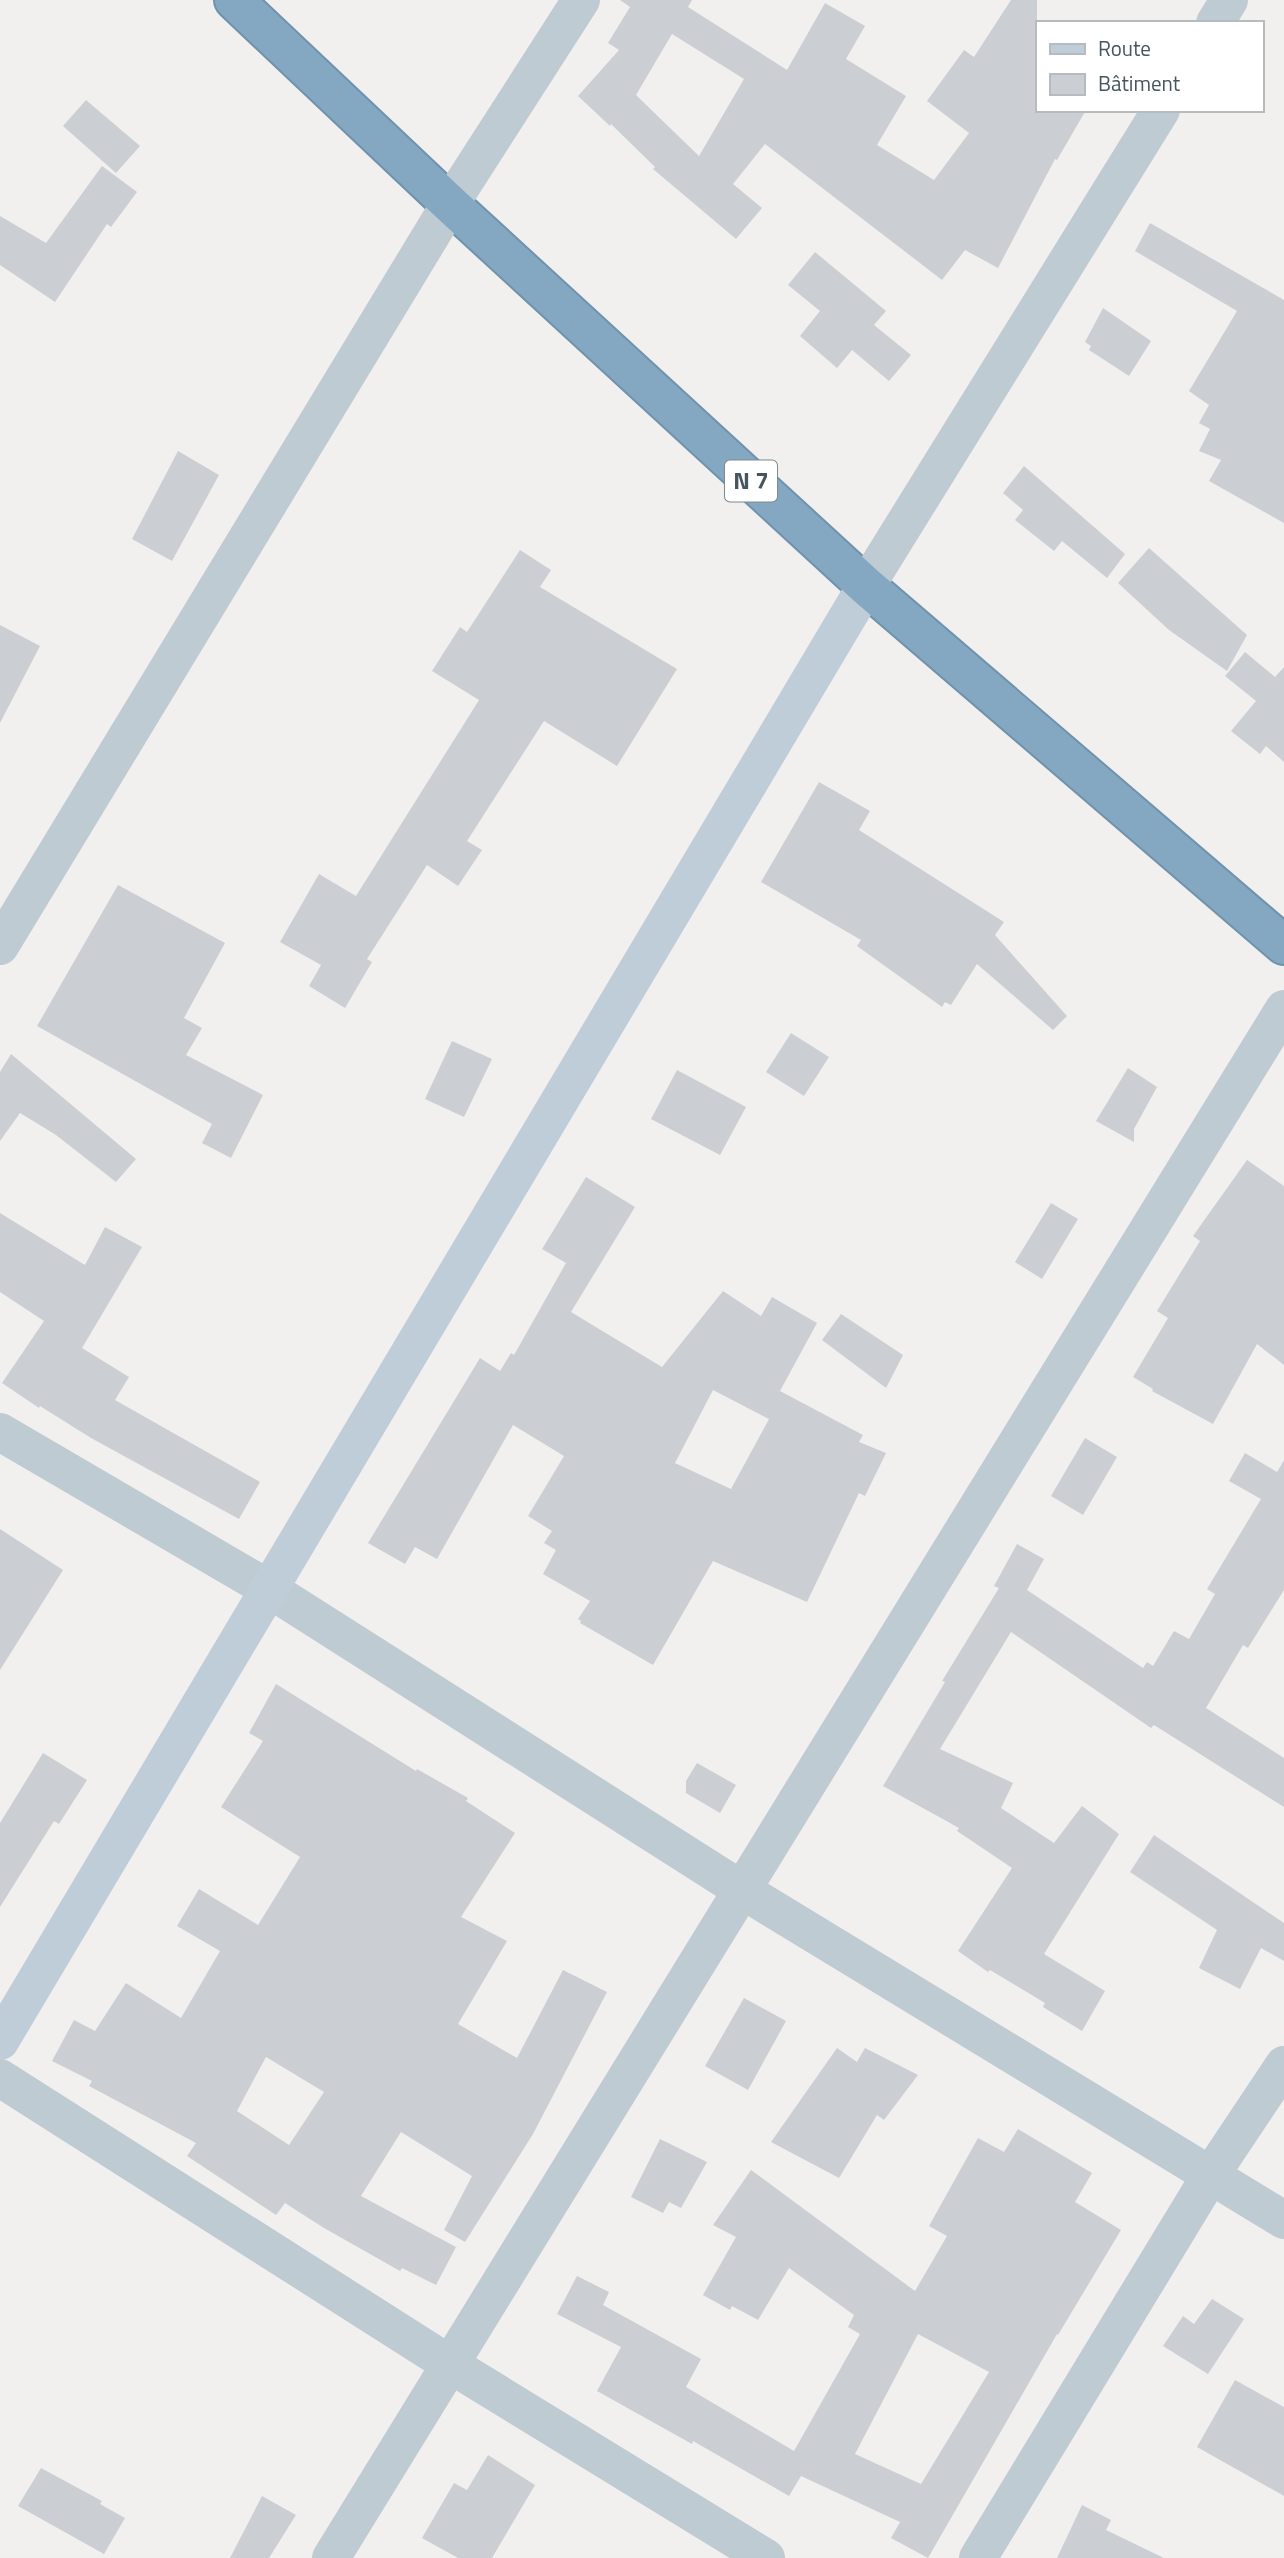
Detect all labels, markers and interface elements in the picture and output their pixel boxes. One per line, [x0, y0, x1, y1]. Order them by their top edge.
legend [1036, 21, 1263, 112]
text: Route [1098, 32, 1151, 64]
text: Bâtiment [1098, 67, 1181, 99]
road number: N 7 [725, 460, 777, 502]

